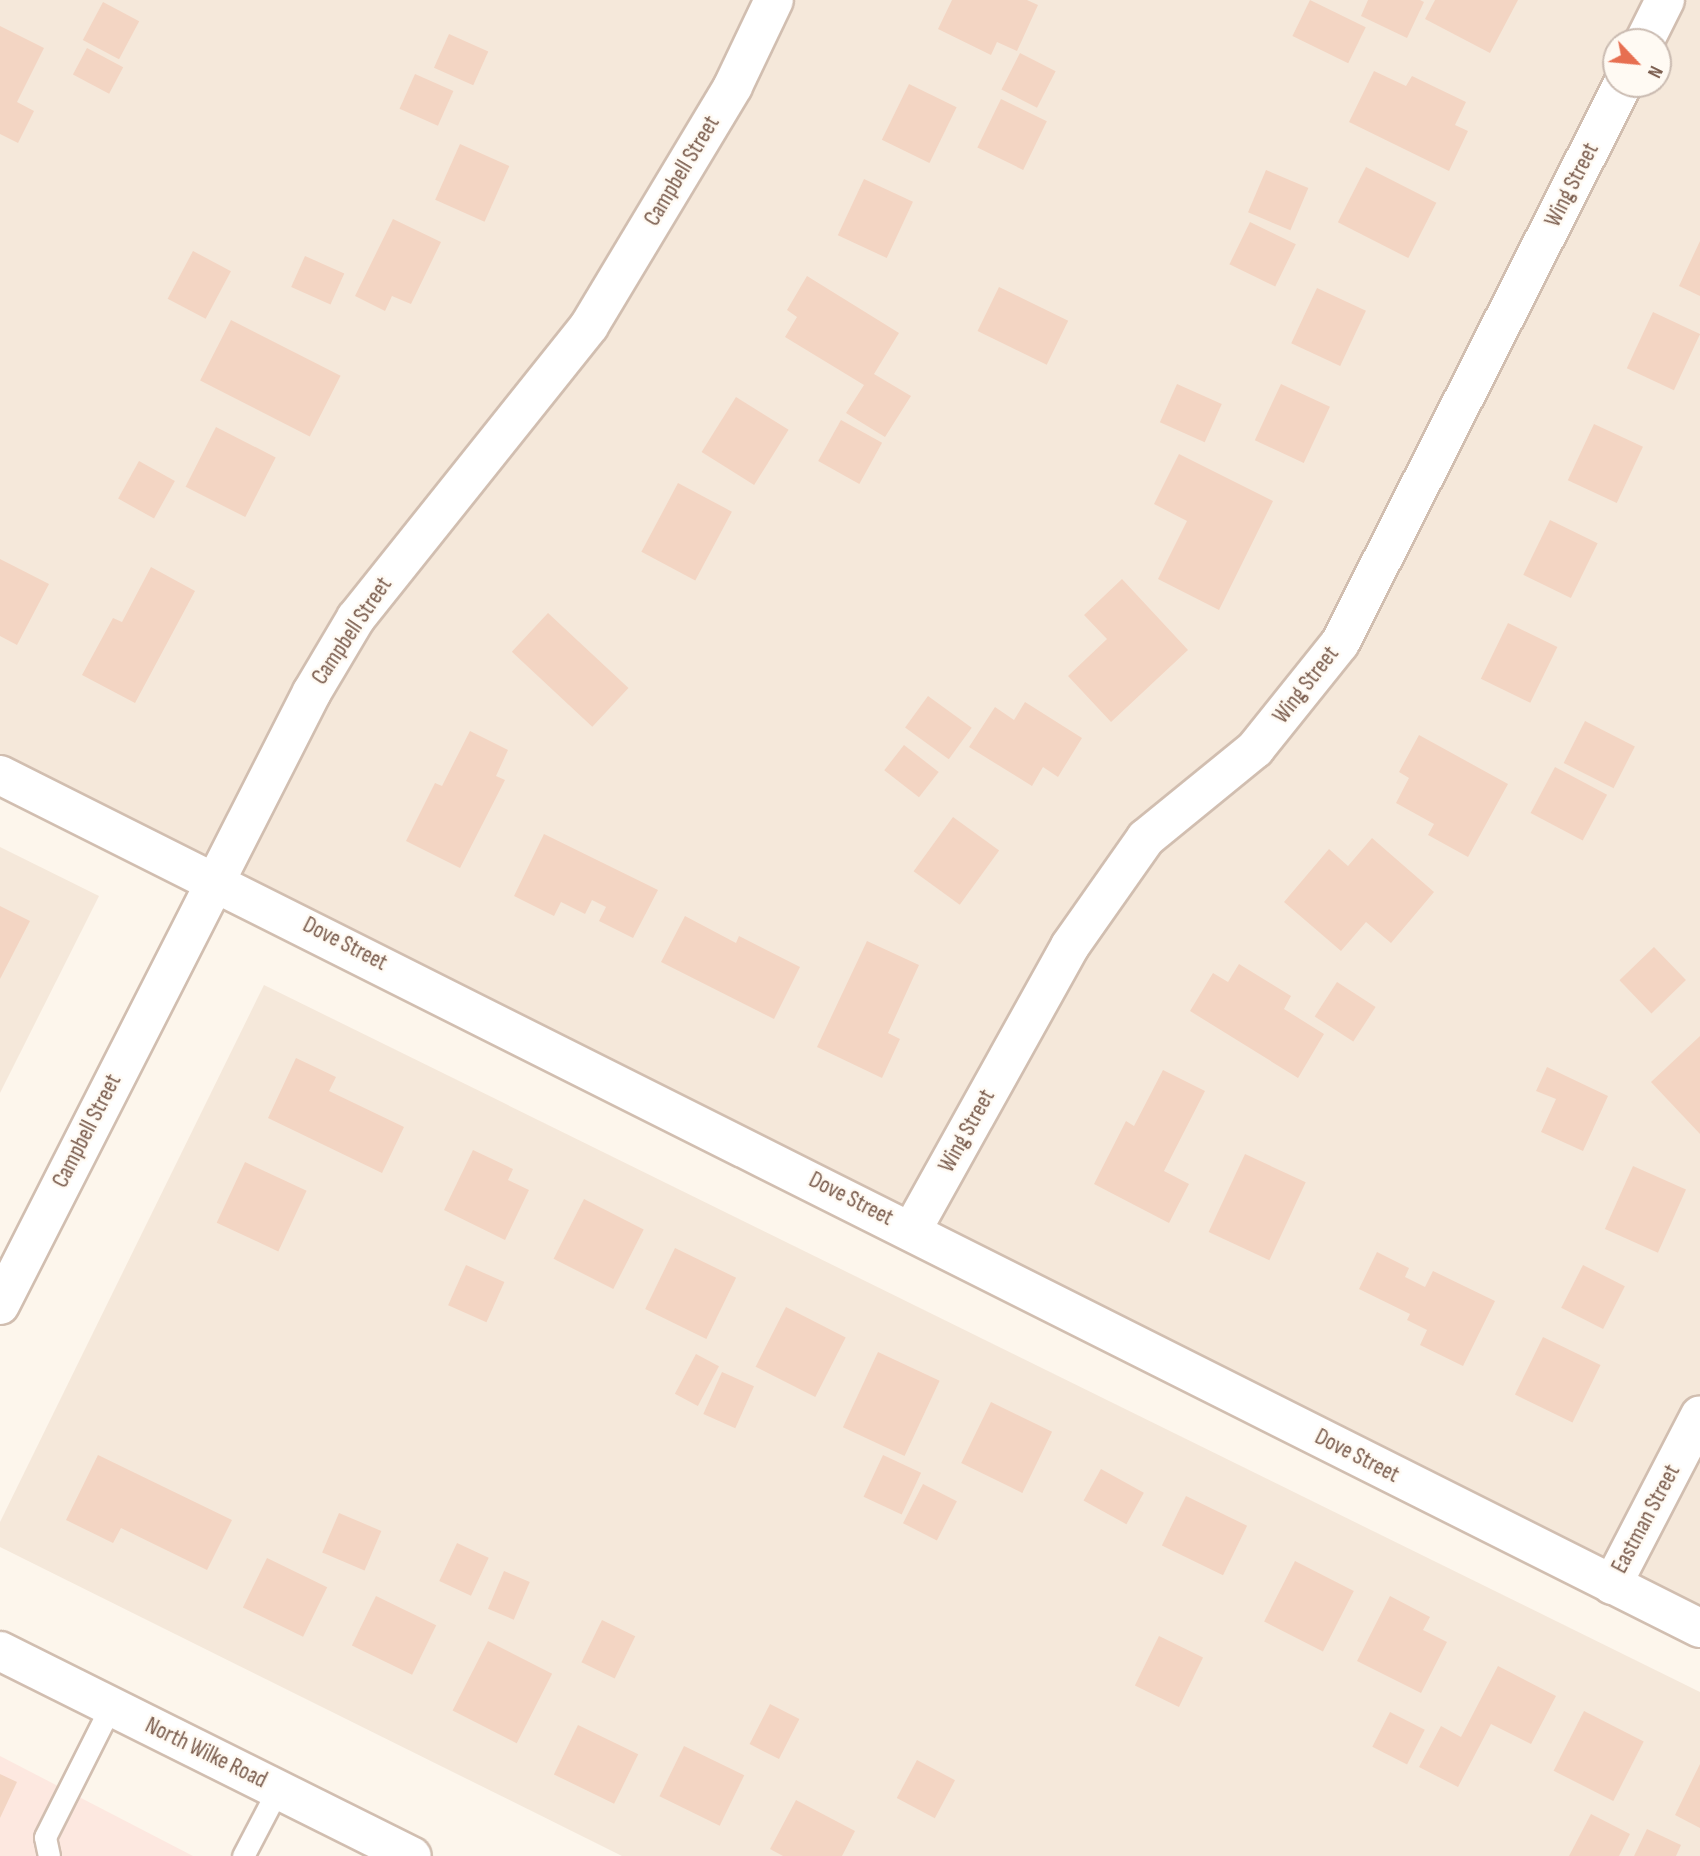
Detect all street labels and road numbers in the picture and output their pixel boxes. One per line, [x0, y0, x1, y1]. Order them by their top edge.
street label: Campbell Street [638, 111, 726, 231]
street label: Wing Street [1539, 138, 1605, 232]
street label: Campbell Street [306, 572, 398, 690]
street label: Wing Street [1267, 641, 1345, 729]
street label: Dove Street [298, 911, 392, 977]
street label: Campbell Street [47, 1070, 127, 1192]
street label: Wing Street [933, 1085, 1001, 1177]
street label: Dove Street [804, 1166, 898, 1232]
street label: Dove Street [1310, 1423, 1404, 1489]
street label: Eastman Street [1606, 1460, 1686, 1578]
street label: North Wilke Road [141, 1712, 271, 1794]

